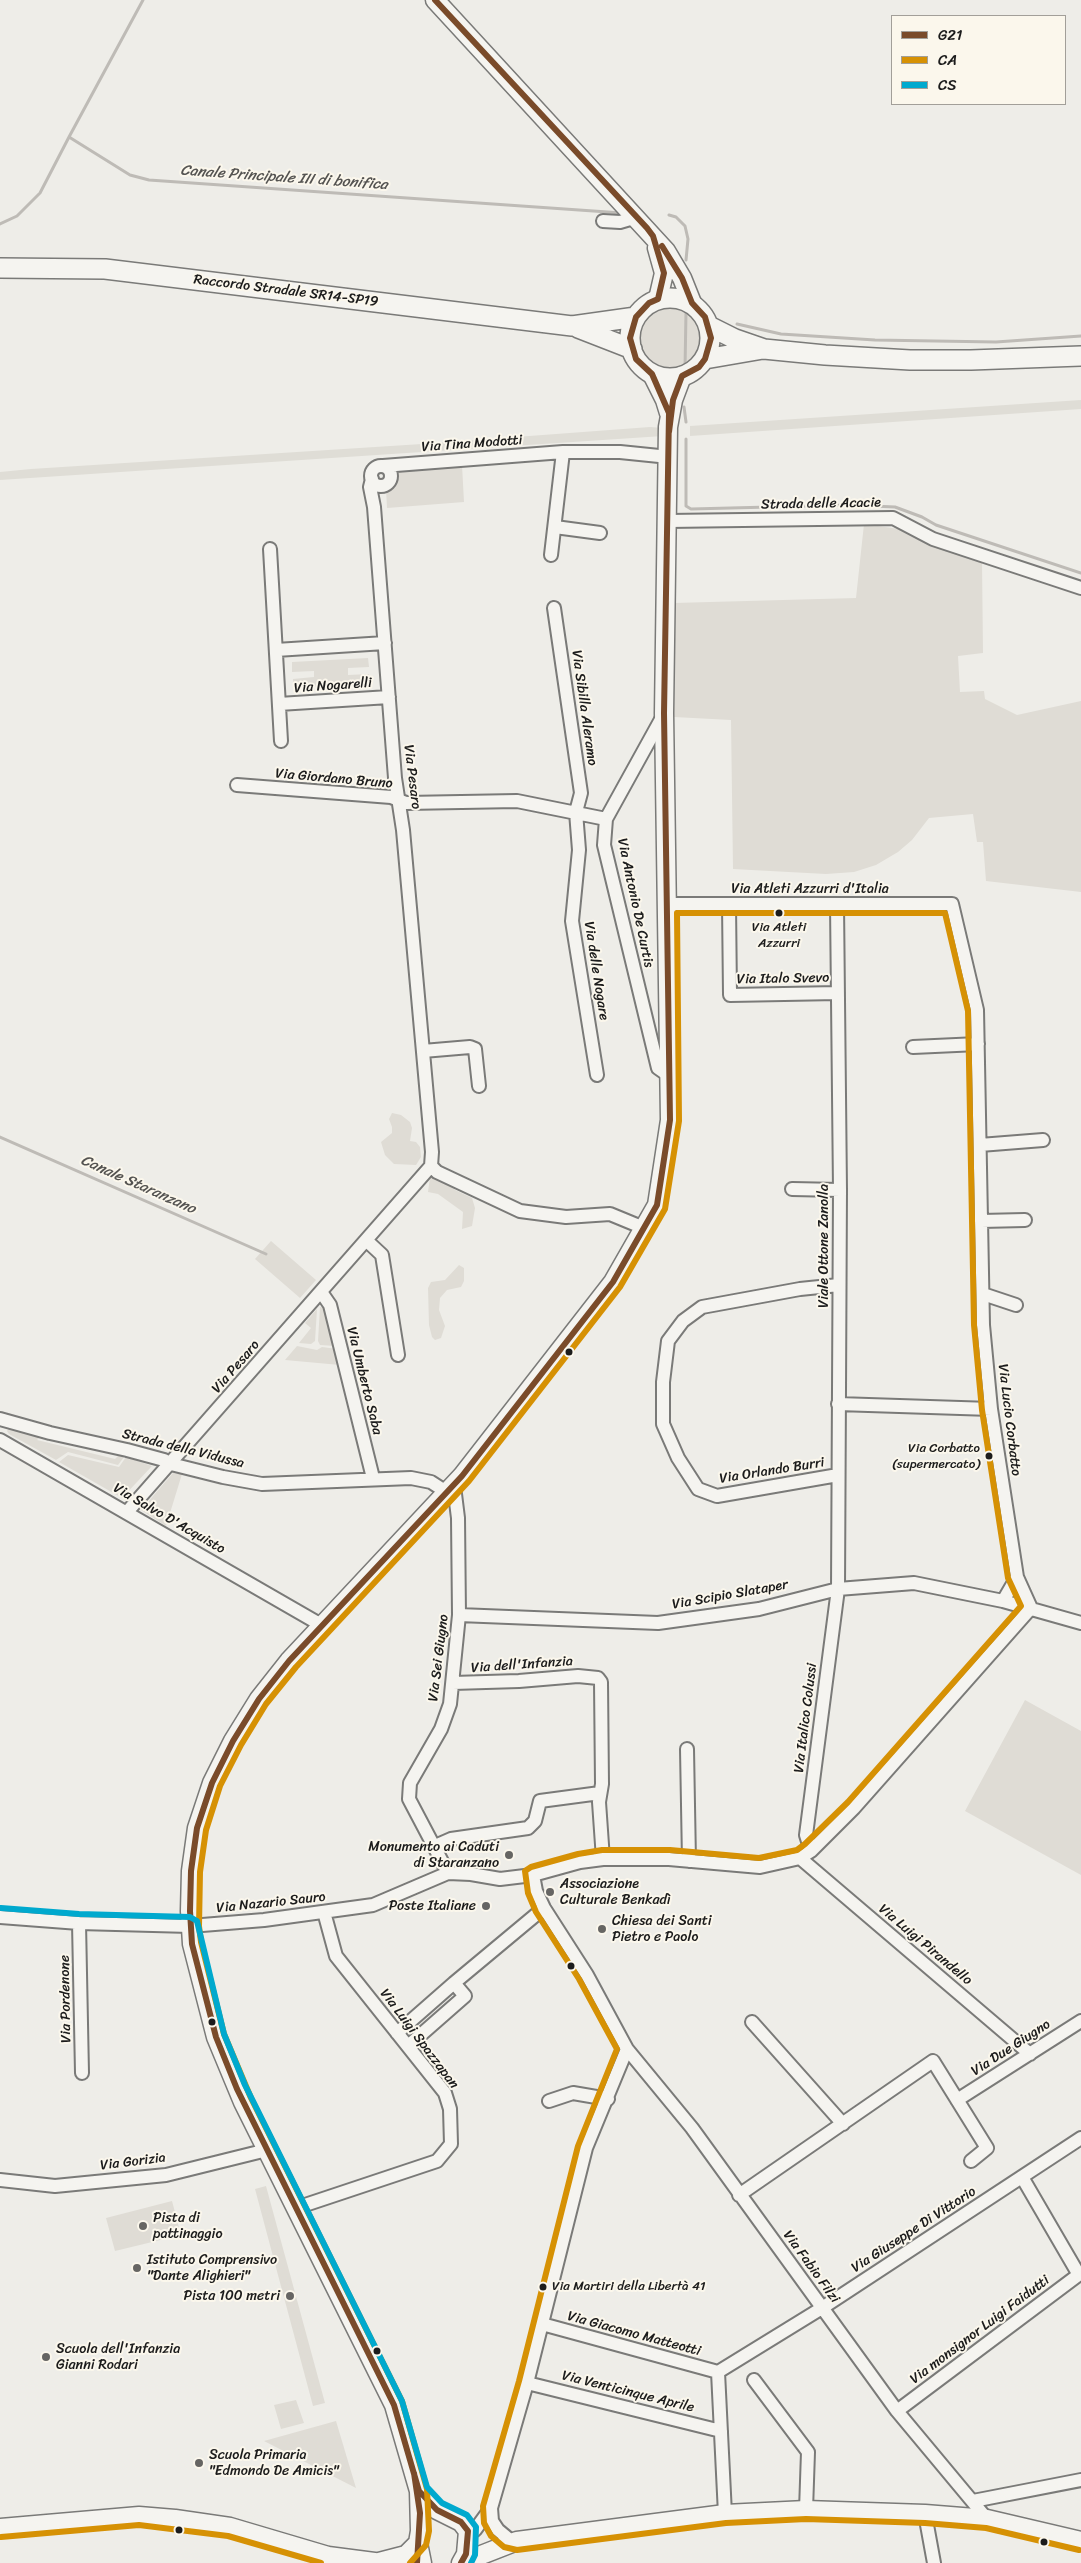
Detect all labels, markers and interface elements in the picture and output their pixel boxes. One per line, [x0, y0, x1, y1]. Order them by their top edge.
legend [891, 15, 1066, 105]
text: G21 [938, 22, 962, 48]
text: CA [938, 47, 957, 73]
text: CS [938, 72, 957, 98]
water label: Canale Principale III di bonifica [180, 162, 388, 194]
street label: Raccordo Stradale SR14-SP19 [193, 271, 379, 311]
street label: Via Tina Modotti [421, 432, 523, 456]
street label: Strada delle Acacie [761, 495, 881, 513]
street label: Via Sibilla Aleramo [568, 649, 600, 767]
street label: Via Nogarelli [293, 675, 373, 697]
street label: Via Pesaro [400, 744, 424, 810]
street label: Via Giordano Bruno [275, 765, 393, 793]
street label: Via Antonio De Curtis [613, 837, 657, 969]
street label: Via Atleti Azzurri d'Italia [731, 881, 889, 897]
marker: Via Atleti Azzurri [774, 908, 784, 918]
street label: Via delle Nogare [580, 920, 612, 1022]
place label: Via Atleti Azzurri [752, 920, 806, 951]
street label: Via Italo Svevo [737, 970, 829, 988]
water label: Canale Staranzano [78, 1152, 198, 1218]
street label: Viale Ottone Zanolla [816, 1184, 832, 1308]
street label: Via Umberto Saba [342, 1325, 386, 1437]
street label: Via Pesaro [208, 1337, 264, 1397]
unlabelled marker [564, 1347, 574, 1357]
street label: Via Lucio Corbatto [994, 1363, 1024, 1477]
street label: Strada della Vidussa [120, 1426, 246, 1472]
place label: Via Corbatto (supermercato) [892, 1441, 980, 1472]
marker: Via Corbatto (supermercato) [984, 1451, 994, 1461]
street label: Via Orlando Burri [718, 1454, 826, 1488]
street label: Via Salvo D'Acquisto [110, 1480, 228, 1558]
street label: Via Scipio Slataper [671, 1577, 789, 1613]
street label: Via Sei Giugno [425, 1613, 453, 1703]
street label: Via dell'Infanzia [471, 1653, 573, 1677]
street label: Via Italico Colussi [791, 1662, 821, 1774]
place label: Monumento ai Caduti di Staranzano [368, 1839, 499, 1871]
marker: Monumento ai Caduti di Staranzano [503, 1849, 515, 1861]
place label: Associazione Culturale Benkadì [560, 1876, 671, 1908]
marker: Associazione Culturale Benkadì [544, 1886, 556, 1898]
street label: Via Nazario Sauro [216, 1889, 326, 1917]
place label: Poste Italiane [389, 1898, 476, 1914]
marker: Poste Italiane [480, 1900, 492, 1912]
street label: Via Luigi Pirandello [875, 1901, 975, 1989]
place label: Chiesa dei Santi Pietro e Paolo [612, 1913, 712, 1945]
marker: Chiesa dei Santi Pietro e Paolo [596, 1923, 608, 1935]
street label: Via Pordenone [57, 1955, 75, 2043]
unlabelled marker [566, 1961, 576, 1971]
street label: Via Luigi Spazzapan [376, 1986, 462, 2092]
street label: Via Due Giugno [968, 2016, 1054, 2080]
unlabelled marker [207, 2017, 217, 2027]
street label: Via Gorizia [99, 2150, 167, 2174]
street label: Via Giuseppe Di Vittorio [849, 2183, 979, 2277]
place label: Pista di pattinaggio [153, 2210, 223, 2242]
marker: Pista di pattinaggio [137, 2220, 149, 2232]
street label: Via Fabio Filzi [779, 2227, 843, 2307]
place label: Istituto Comprensivo "Dante Alighieri" [147, 2252, 277, 2284]
marker: Istituto Comprensivo "Dante Alighieri" [131, 2262, 143, 2274]
street label: Via monsignor Luigi Faidutti [907, 2272, 1053, 2388]
place label: Via Martiri della Libertà 41 [552, 2279, 706, 2295]
marker: Via Martiri della Libertà 41 [538, 2282, 548, 2292]
place label: Pista 100 metri [183, 2288, 280, 2304]
marker: Pista 100 metri [284, 2290, 296, 2302]
street label: Via Giacomo Matteotti [565, 2308, 703, 2360]
place label: Scuola dell'Infanzia Gianni Rodari [56, 2341, 180, 2374]
unlabelled marker [372, 2346, 382, 2356]
marker: Scuola dell'Infanzia Gianni Rodari [40, 2351, 52, 2363]
street label: Via Venticinque Aprile [560, 2367, 696, 2417]
place label: Scuola Primaria "Edmondo De Amicis" [209, 2447, 339, 2480]
marker: Scuola Primaria "Edmondo De Amicis" [193, 2457, 205, 2469]
unlabelled marker [174, 2525, 184, 2535]
unlabelled marker [1039, 2537, 1049, 2547]

